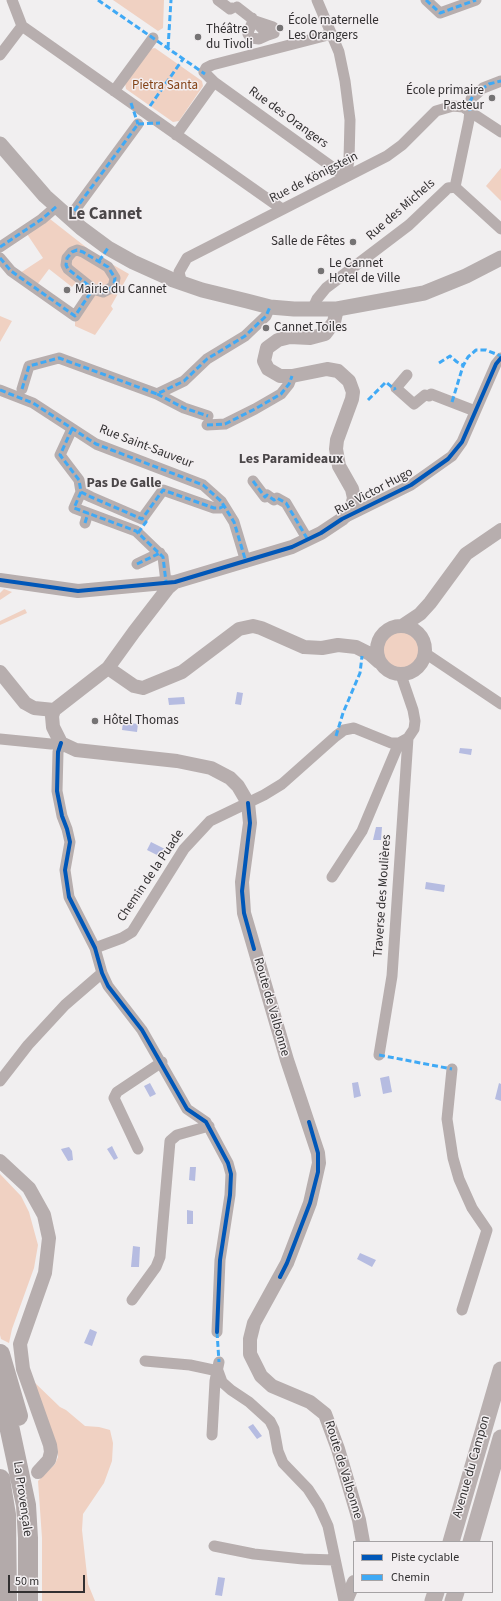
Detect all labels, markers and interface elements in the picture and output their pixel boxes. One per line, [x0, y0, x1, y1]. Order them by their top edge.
place label: École maternelle Les Orangers [288, 13, 379, 44]
place label: Théâtre du Tivoli [206, 22, 253, 53]
marker: École maternelle Les Orangers [275, 23, 285, 33]
marker: Théâtre du Tivoli [193, 32, 203, 42]
park label: Pietra Santa [132, 78, 198, 94]
place label: École primaire Pasteur [406, 83, 484, 114]
street label: Rue des Orangers [245, 84, 331, 152]
marker: École primaire Pasteur [487, 93, 497, 103]
street label: Rue de Königstein [267, 149, 361, 207]
street label: Rue des Michels [363, 176, 439, 244]
district label: Le Cannet [68, 205, 142, 225]
place label: Salle de Fêtes [271, 234, 345, 250]
marker: Salle de Fêtes [348, 237, 358, 247]
place label: Le Cannet Hotel de Ville [329, 256, 400, 287]
marker: Le Cannet Hotel de Ville [316, 266, 326, 276]
place label: Mairie du Cannet [75, 282, 167, 298]
marker: Mairie du Cannet [62, 285, 72, 295]
place label: Cannet Toiles [274, 320, 347, 336]
marker: Cannet Toiles [261, 323, 271, 333]
street label: Rue Saint-Sauveur [97, 422, 195, 472]
district label: Les Paramideaux [239, 452, 343, 468]
street label: Rue Victor Hugo [332, 465, 416, 519]
district label: Pas De Galle [87, 476, 161, 492]
place label: Hôtel Thomas [103, 713, 179, 729]
marker: Hôtel Thomas [90, 716, 100, 726]
street label: Chemin de la Puade [114, 827, 188, 925]
street label: Traverse des Moulières [371, 834, 395, 958]
street label: Route de Valbonne [249, 956, 293, 1058]
street label: Avenue du Campon [450, 1414, 494, 1520]
street label: Route de Valbonne [321, 1419, 365, 1521]
street label: La Provençale [9, 1460, 35, 1538]
legend [353, 1541, 493, 1593]
text: Piste cyclable [391, 1549, 459, 1566]
scale bar [10, 1567, 87, 1593]
text: Chemin [391, 1569, 430, 1586]
text: 50 m [15, 1573, 39, 1590]

